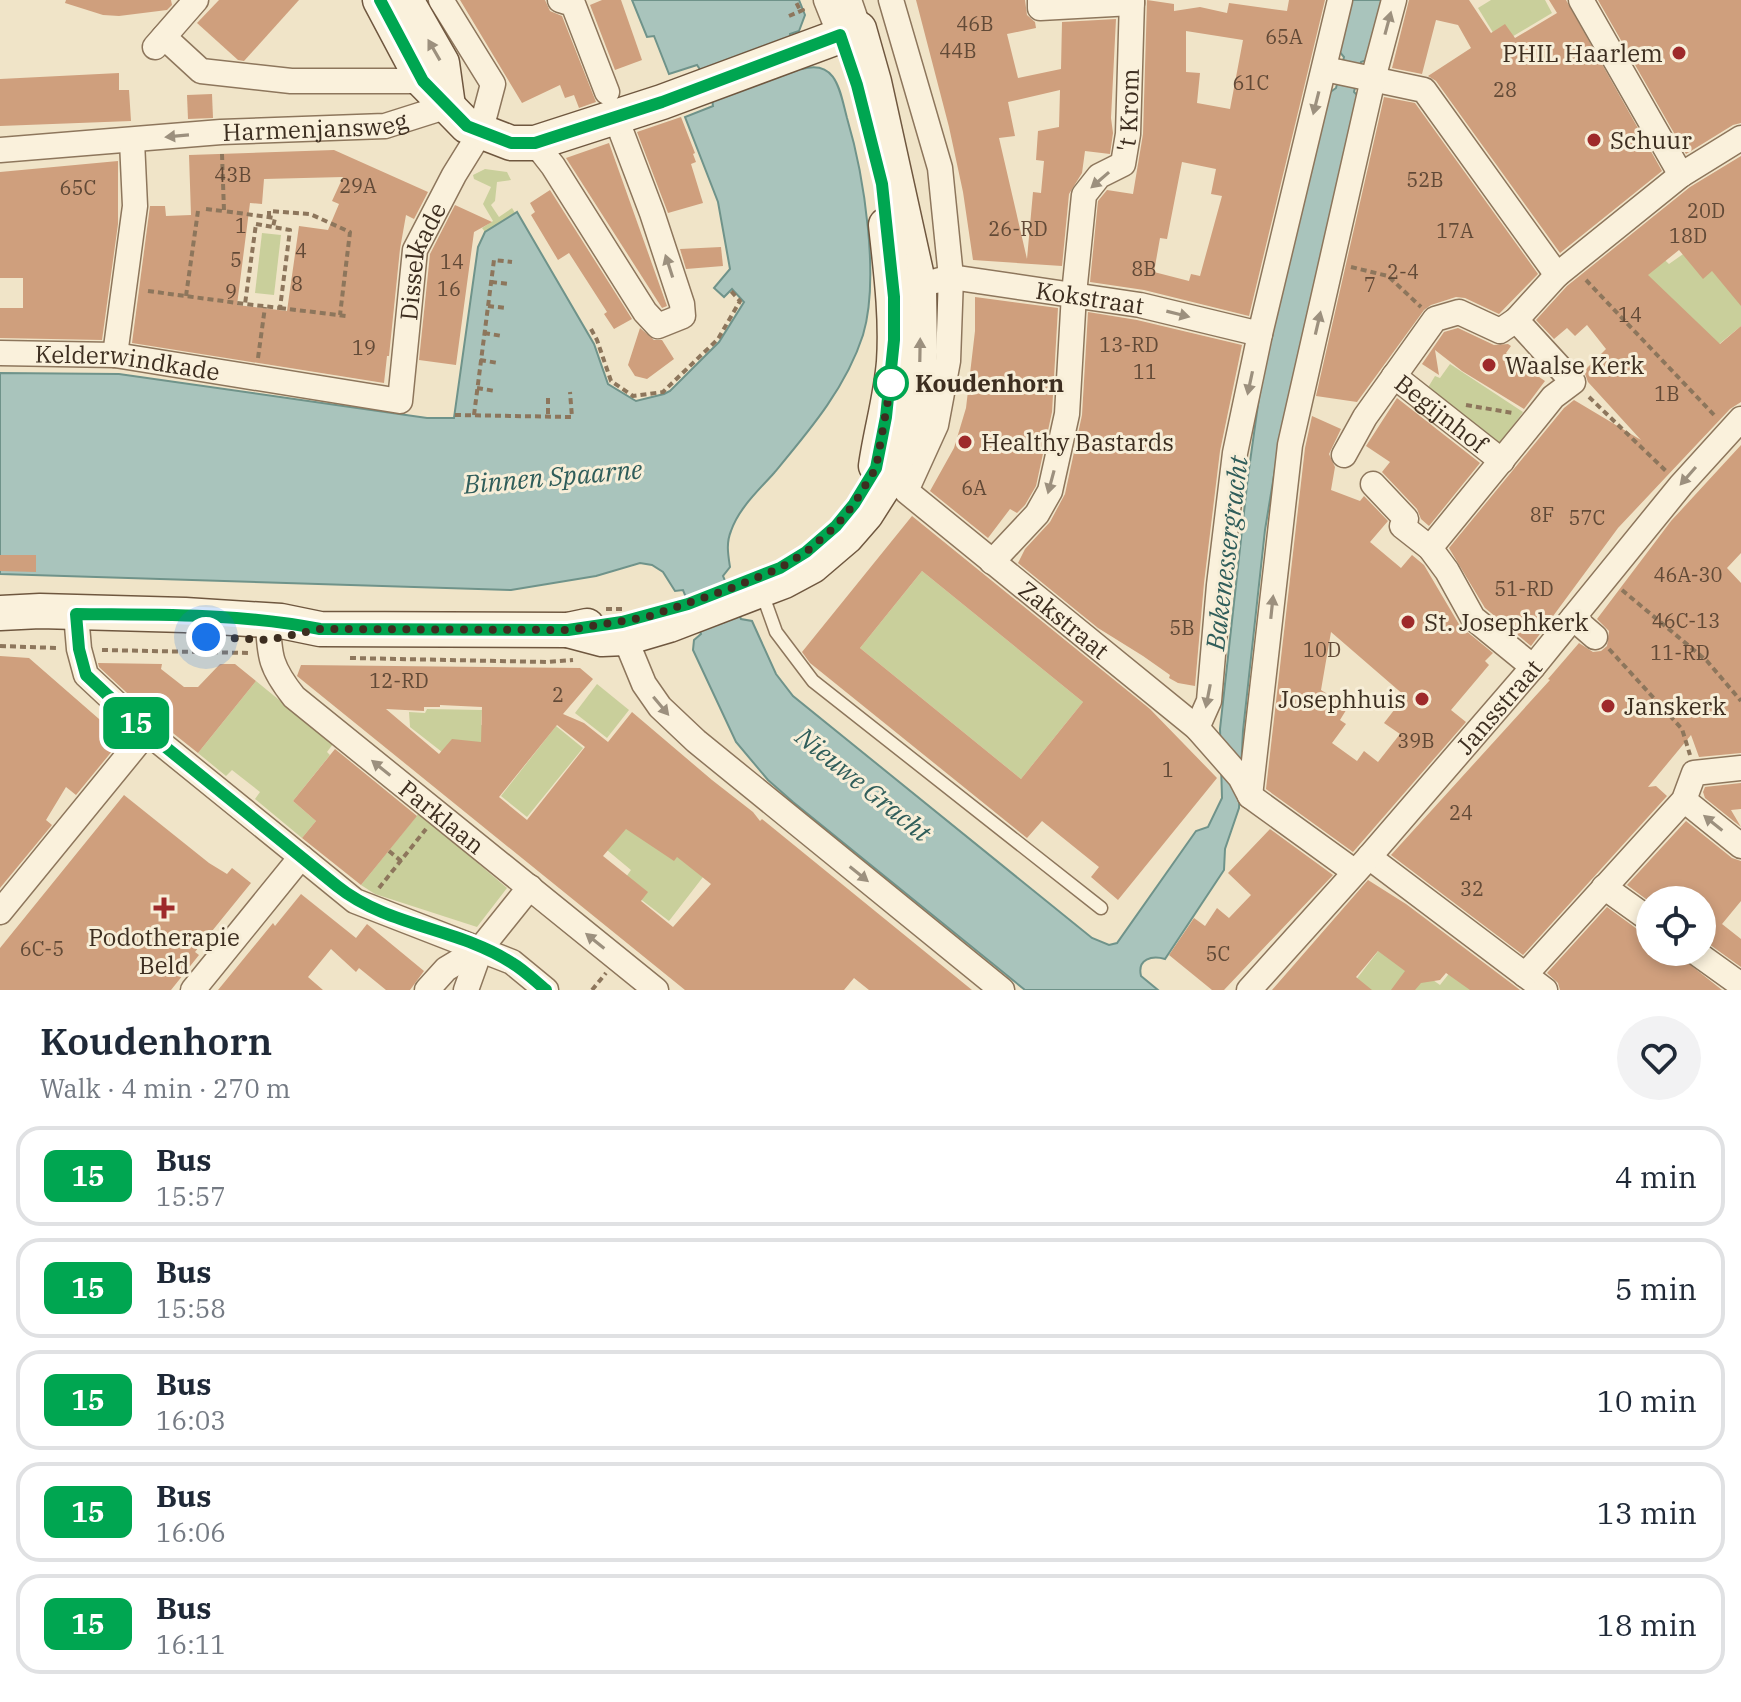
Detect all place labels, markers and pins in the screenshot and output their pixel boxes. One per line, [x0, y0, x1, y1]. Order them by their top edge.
place label: PHIL Haarlem [1502, 37, 1663, 69]
marker: PHIL Haarlem [1670, 44, 1688, 62]
place label: Schuur [1610, 124, 1692, 156]
marker: Schuur [1585, 131, 1603, 149]
place label: Waalse Kerk [1505, 349, 1644, 381]
marker: Waalse Kerk [1480, 356, 1498, 374]
marker: Koudenhorn [874, 366, 908, 400]
place label: Koudenhorn [915, 367, 1064, 399]
place label: Healthy Bastards [981, 426, 1174, 458]
marker: Healthy Bastards [956, 433, 974, 451]
place label: St. Josephkerk [1424, 606, 1589, 638]
marker: St. Josephkerk [1399, 613, 1417, 631]
place label: Josephhuis [1278, 683, 1406, 715]
marker: Josephhuis [1413, 690, 1431, 708]
place label: Janskerk [1624, 690, 1726, 722]
marker: Janskerk [1599, 697, 1617, 715]
marker: Podotherapie Beld [153, 897, 175, 919]
place label: Podotherapie Beld [88, 921, 240, 981]

